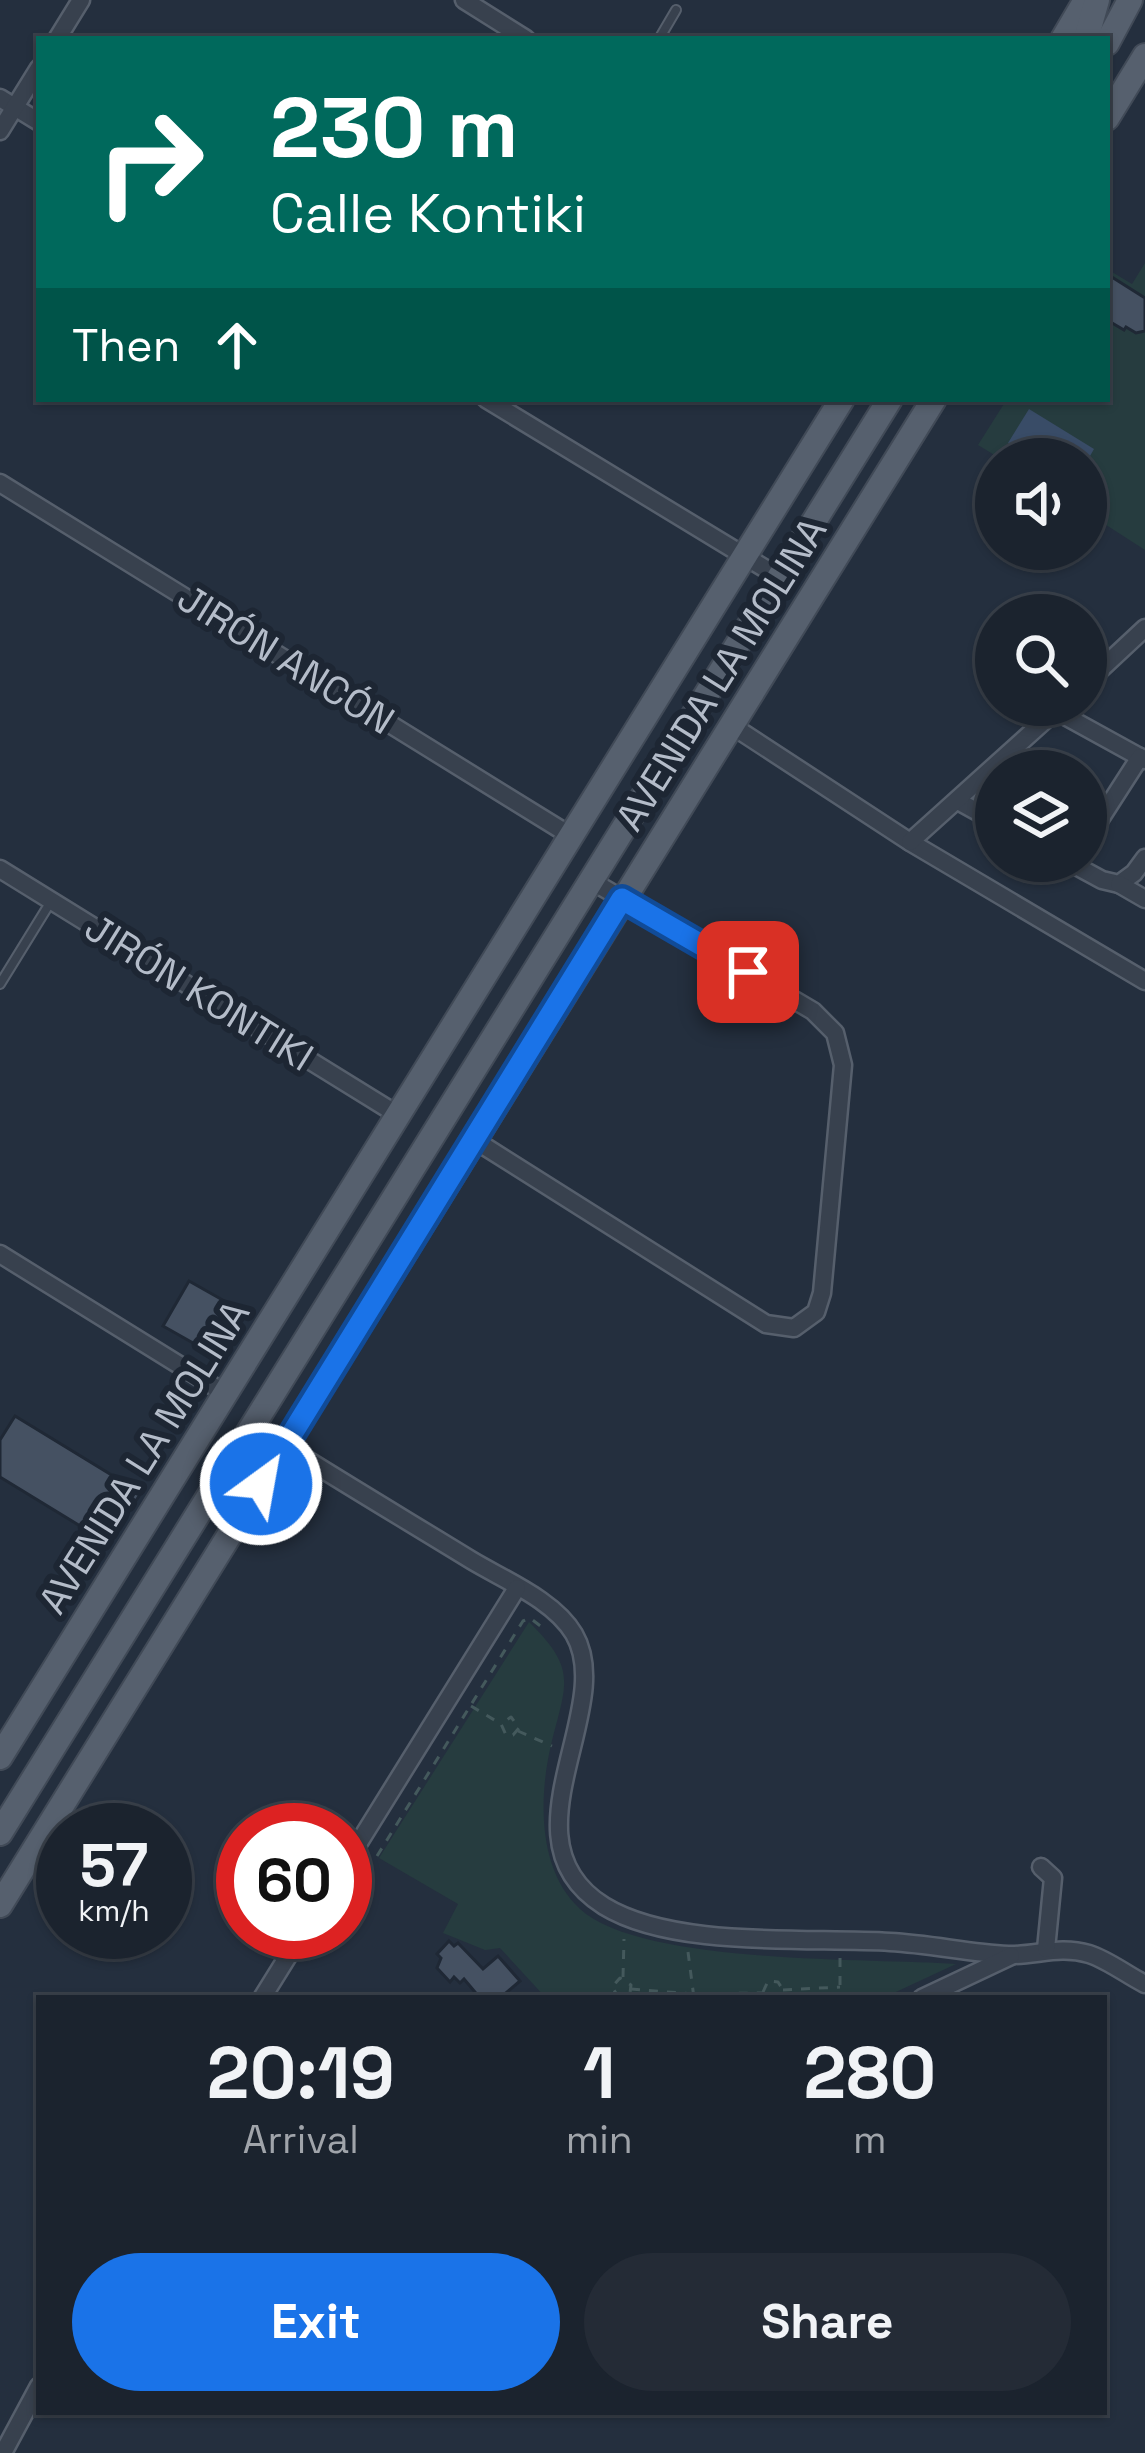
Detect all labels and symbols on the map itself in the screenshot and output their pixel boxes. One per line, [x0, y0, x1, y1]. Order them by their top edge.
street label: AVENIDA LA MOLINA [605, 508, 837, 840]
street label: JIRÓN ANCÓN [169, 573, 403, 745]
street label: JIRÓN KONTIKI [76, 902, 322, 1082]
pin [697, 921, 799, 1023]
street label: AVENIDA LA MOLINA [28, 1291, 260, 1623]
position arrow [198, 1421, 324, 1547]
speed limit sign: 60 [216, 1803, 372, 1959]

